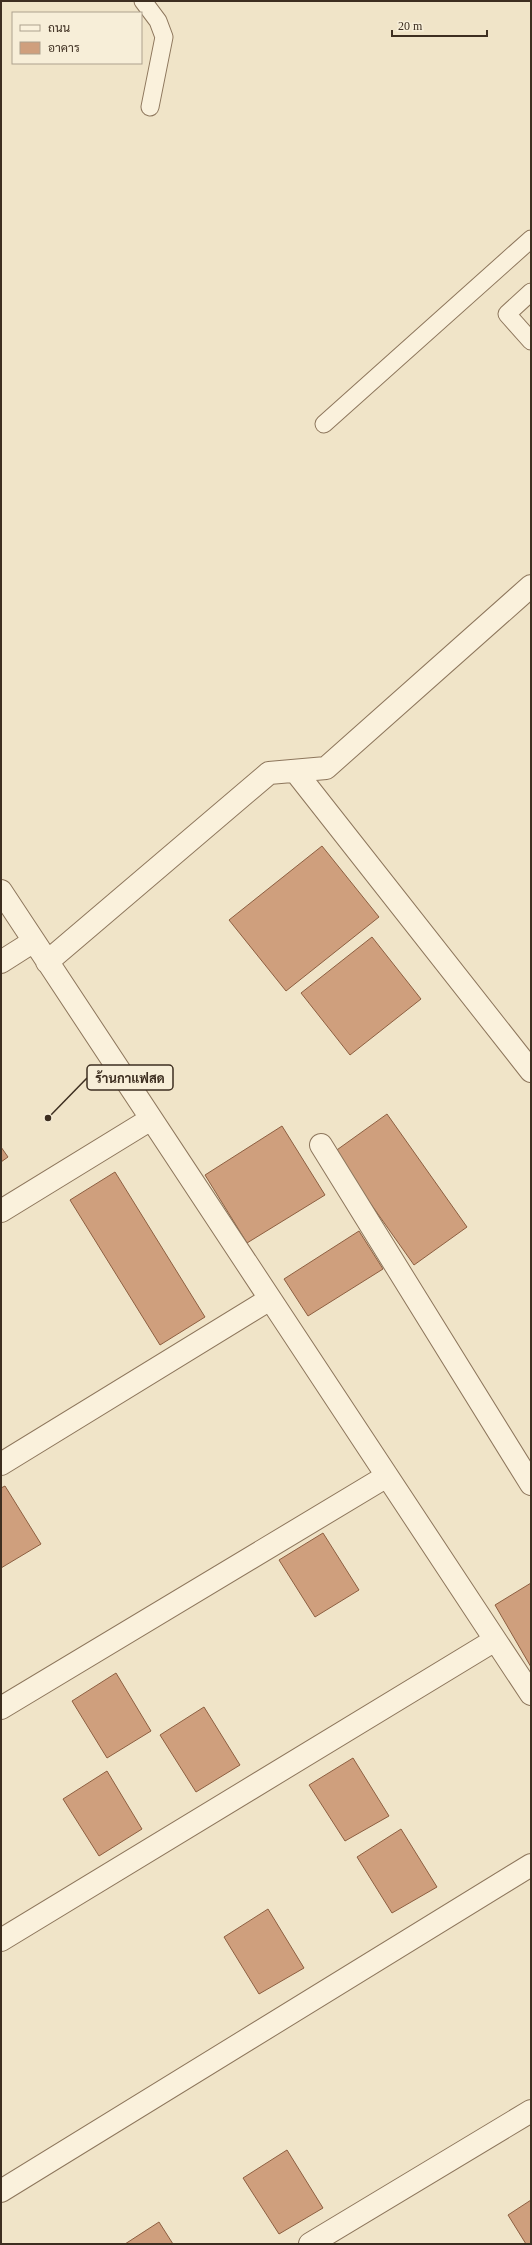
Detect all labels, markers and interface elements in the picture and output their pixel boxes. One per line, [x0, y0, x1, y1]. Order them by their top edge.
legend [12, 12, 142, 64]
scale bar [392, 12, 487, 38]
text: 20 m [398, 19, 423, 33]
text: ถนน [48, 21, 71, 35]
text: อาคาร [48, 41, 80, 55]
callout: ร้านกาแฟสด [87, 1065, 173, 1090]
text: ร้านกาแฟสด [95, 1070, 165, 1086]

